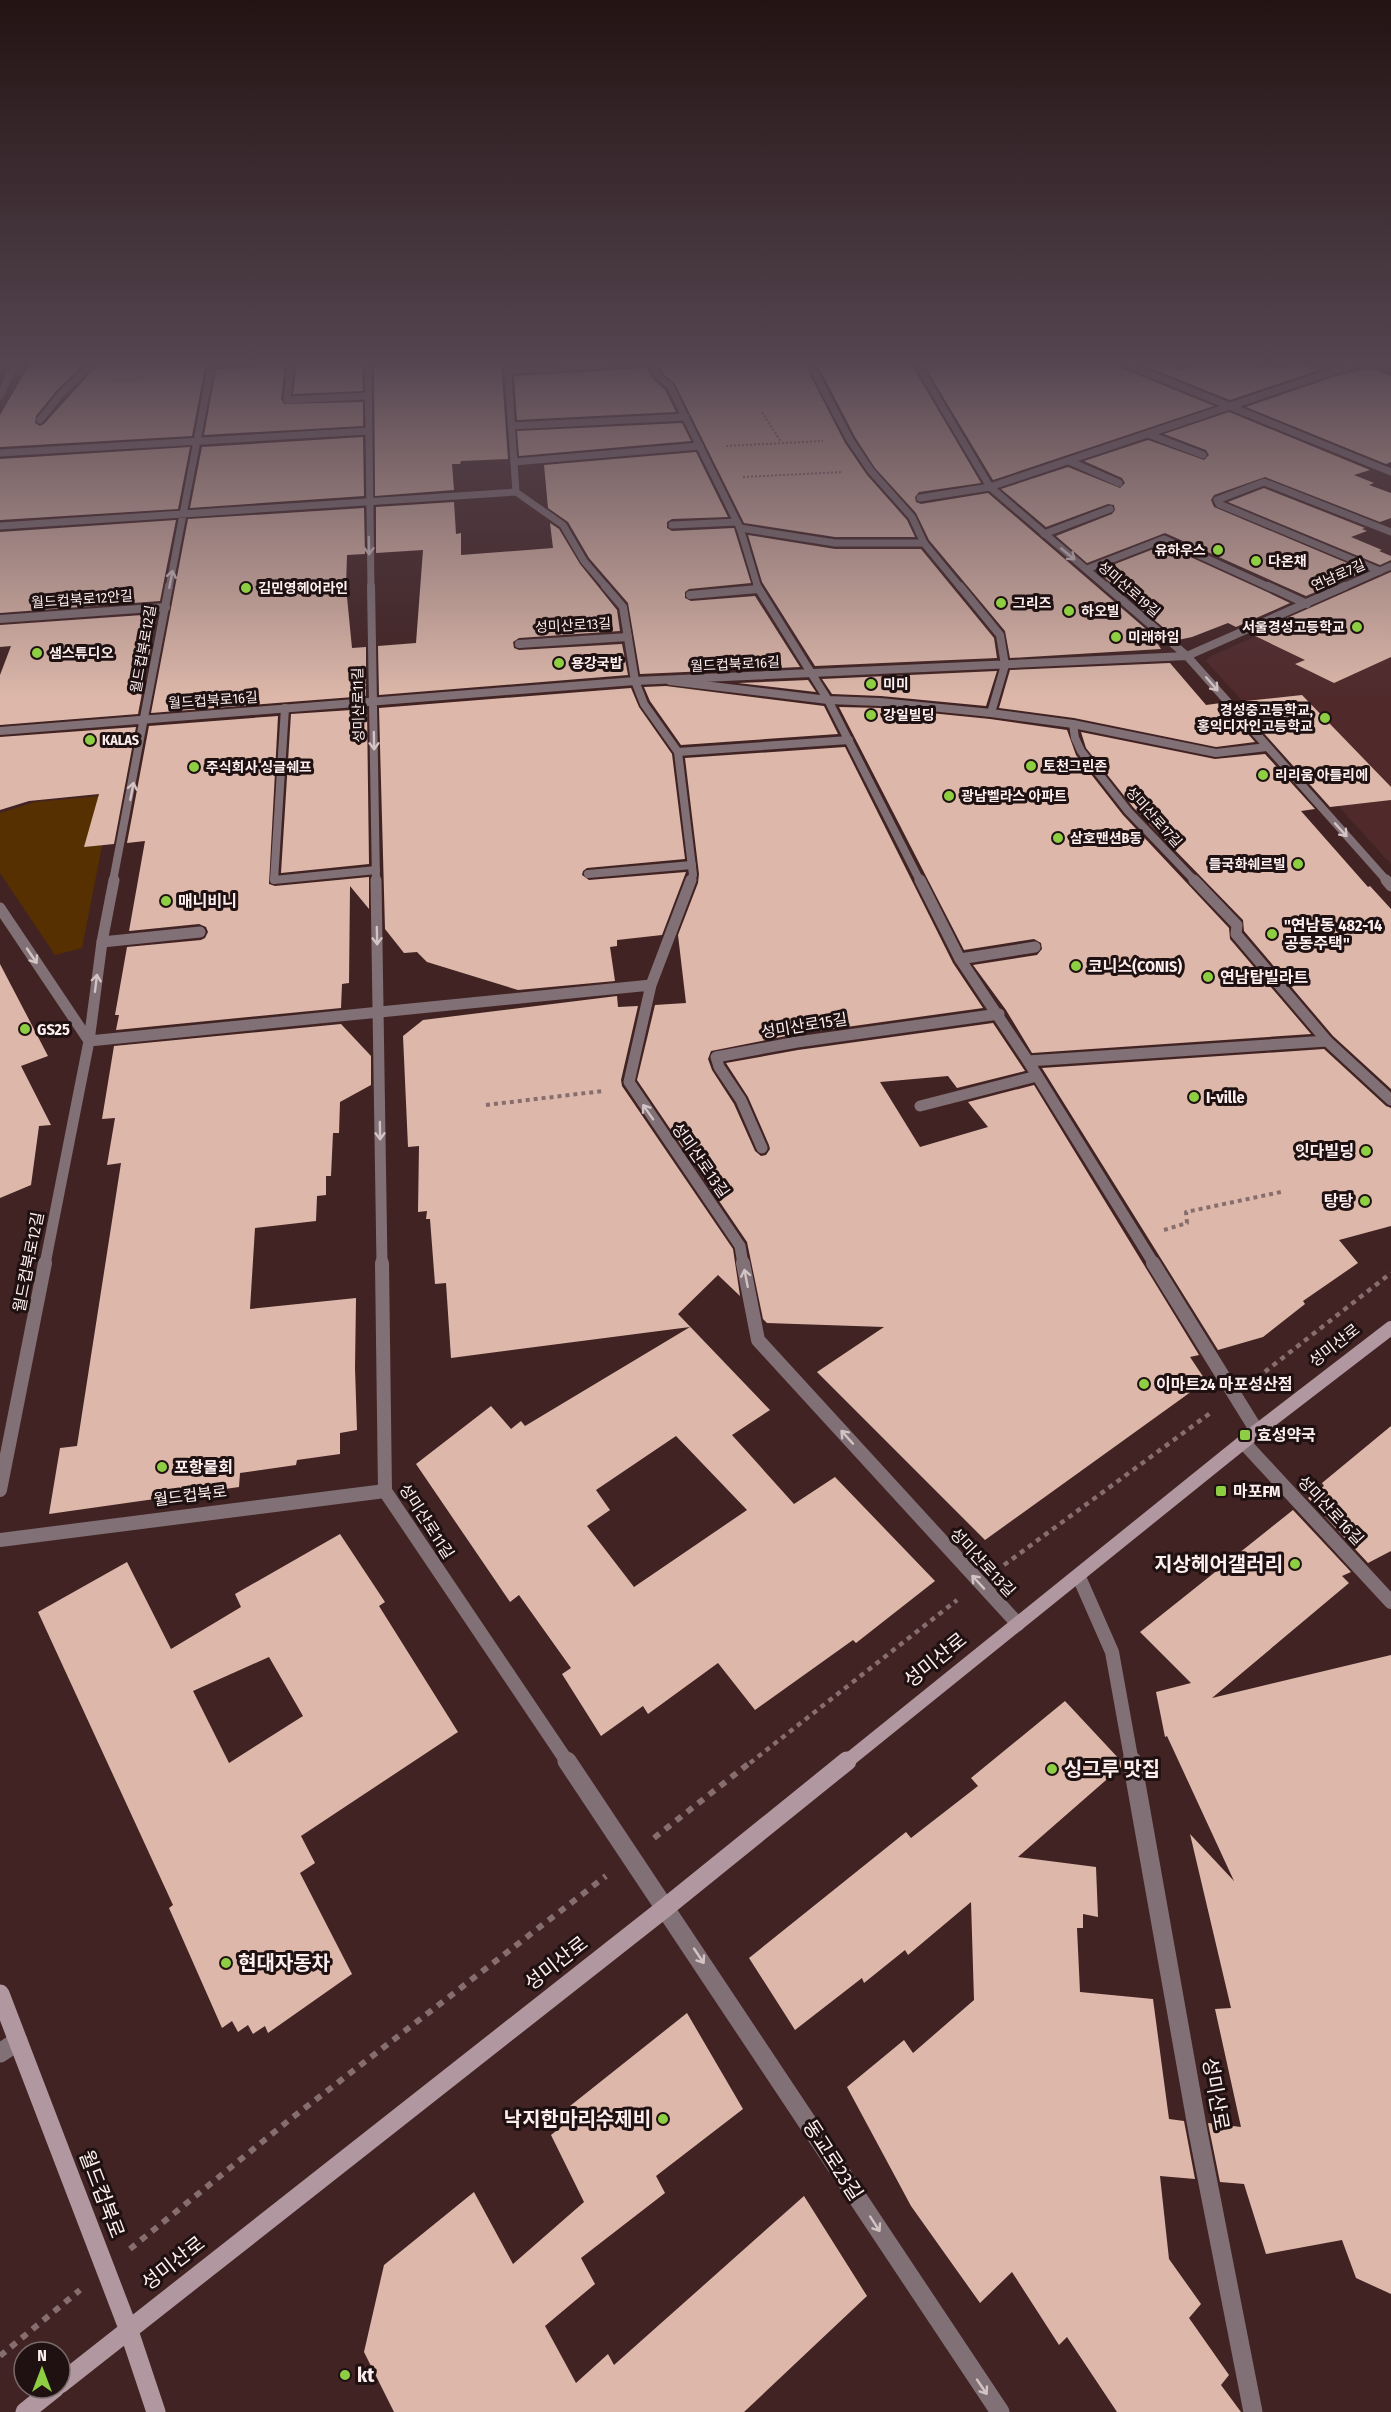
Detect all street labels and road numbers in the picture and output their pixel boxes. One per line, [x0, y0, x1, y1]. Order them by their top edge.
street label: 연남로7길 [1309, 556, 1368, 595]
street label: 성미산로19길 [1094, 558, 1163, 621]
street label: 월드컵북로12안길 [31, 587, 133, 612]
street label: 월드컵북로12길 [127, 604, 160, 694]
street label: 성미산로13길 [535, 615, 612, 636]
street label: 월드컵북로16길 [690, 654, 780, 675]
street label: 성미산로11길 [349, 667, 368, 743]
street label: 월드컵북로16길 [168, 689, 258, 712]
street label: 성미산로17길 [1122, 784, 1185, 851]
street label: 성미산로15길 [760, 1009, 849, 1042]
street label: 성미산로13길 [668, 1119, 733, 1201]
street label: 월드컵북로12길 [9, 1210, 48, 1314]
street label: 성미산로 [1305, 1320, 1364, 1371]
street label: 성미산로16길 [1294, 1472, 1368, 1549]
street label: 성미산로11길 [395, 1480, 458, 1562]
street label: 월드컵북로 [152, 1482, 228, 1509]
street label: 성미산로13길 [946, 1524, 1019, 1601]
street label: 성미산로 [899, 1628, 971, 1692]
street label: 성미산로 [520, 1931, 592, 1995]
street label: 성미산로 [1198, 2056, 1234, 2132]
street label: 동교로23길 [798, 2115, 868, 2205]
street label: 월드컵북로 [74, 2147, 130, 2241]
street label: 성미산로 [137, 2231, 209, 2295]

